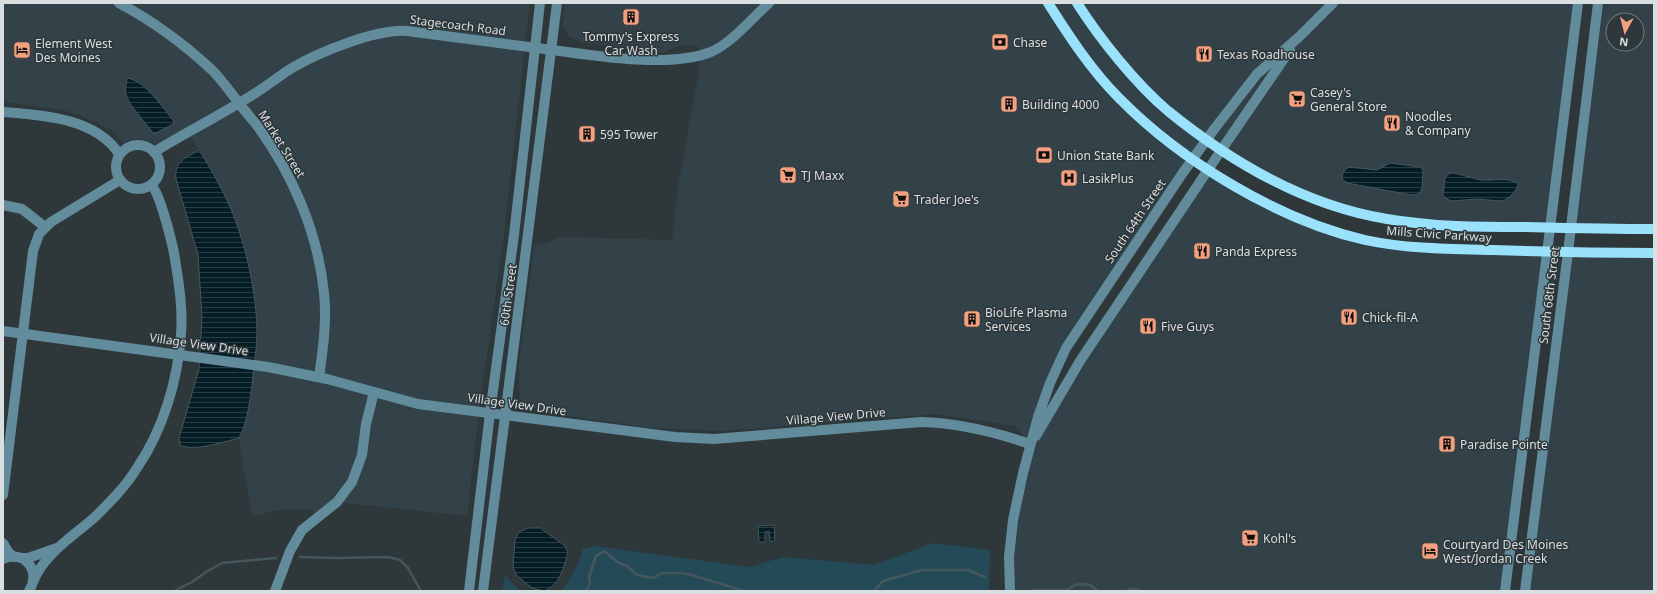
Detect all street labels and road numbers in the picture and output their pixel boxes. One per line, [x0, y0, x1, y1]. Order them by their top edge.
street label: Stagecoach Road [409, 11, 507, 39]
street label: Market Street [254, 107, 310, 182]
street label: South 64th Street [1100, 175, 1170, 266]
street label: Mills Civic Parkway [1386, 222, 1493, 246]
street label: South 68th Street [1535, 245, 1564, 345]
street label: 60th Street [495, 262, 521, 327]
street label: Village View Drive [149, 329, 250, 359]
street label: Village View Drive [467, 389, 568, 419]
street label: Village View Drive [786, 403, 887, 429]

